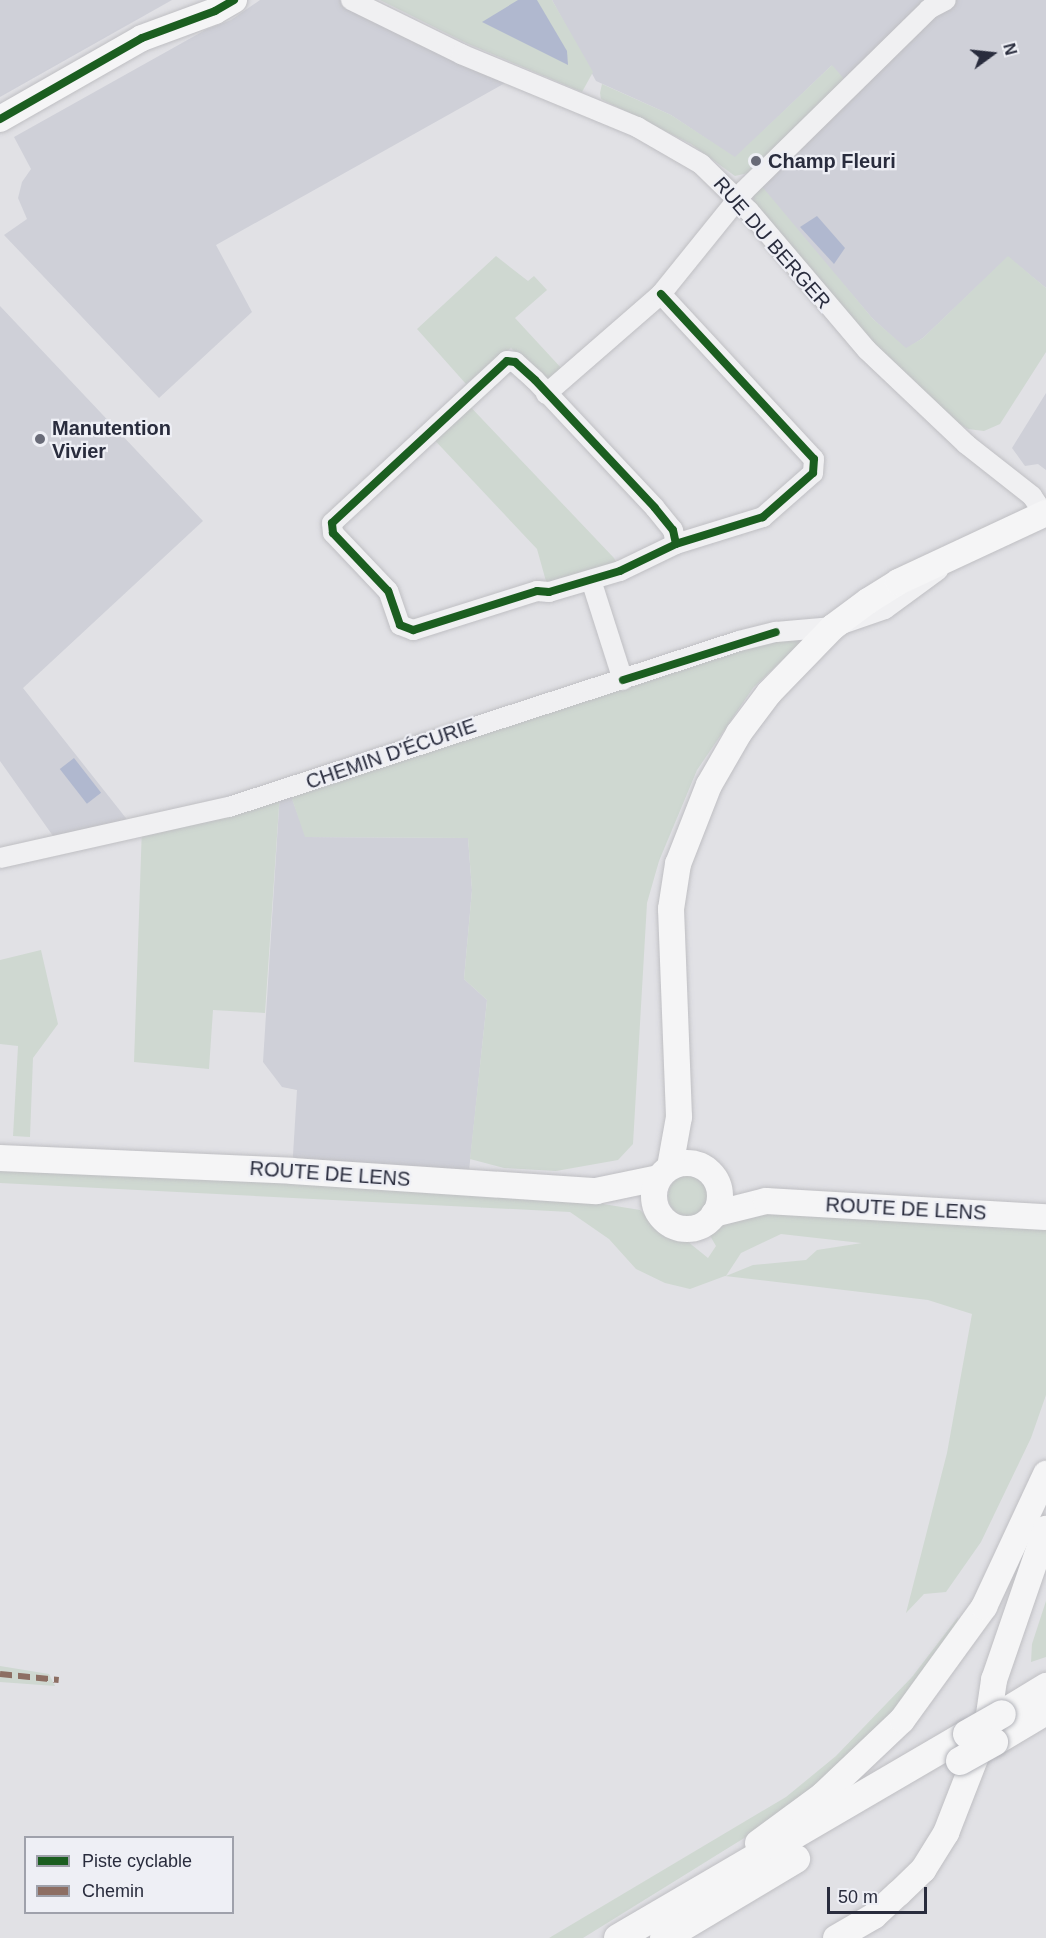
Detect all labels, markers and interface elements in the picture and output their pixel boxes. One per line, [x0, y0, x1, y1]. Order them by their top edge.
north arrow [962, 24, 1022, 84]
text: N [1000, 41, 1020, 57]
place label: Champ Fleuri [768, 149, 896, 173]
marker: Champ Fleuri [749, 154, 763, 168]
street label: RUE DU BERGER [708, 172, 836, 314]
place label: Manutention Vivier [52, 416, 171, 463]
marker: Manutention Vivier [33, 432, 47, 446]
street label: CHEMIN D'ÉCURIE [303, 714, 479, 794]
street label: ROUTE DE LENS [249, 1156, 411, 1192]
street label: ROUTE DE LENS [825, 1193, 987, 1225]
legend [24, 1836, 234, 1914]
text: Piste cyclable [82, 1851, 192, 1871]
scale bar [830, 1875, 930, 1913]
text: Chemin [82, 1881, 144, 1901]
text: 50 m [838, 1887, 878, 1907]

